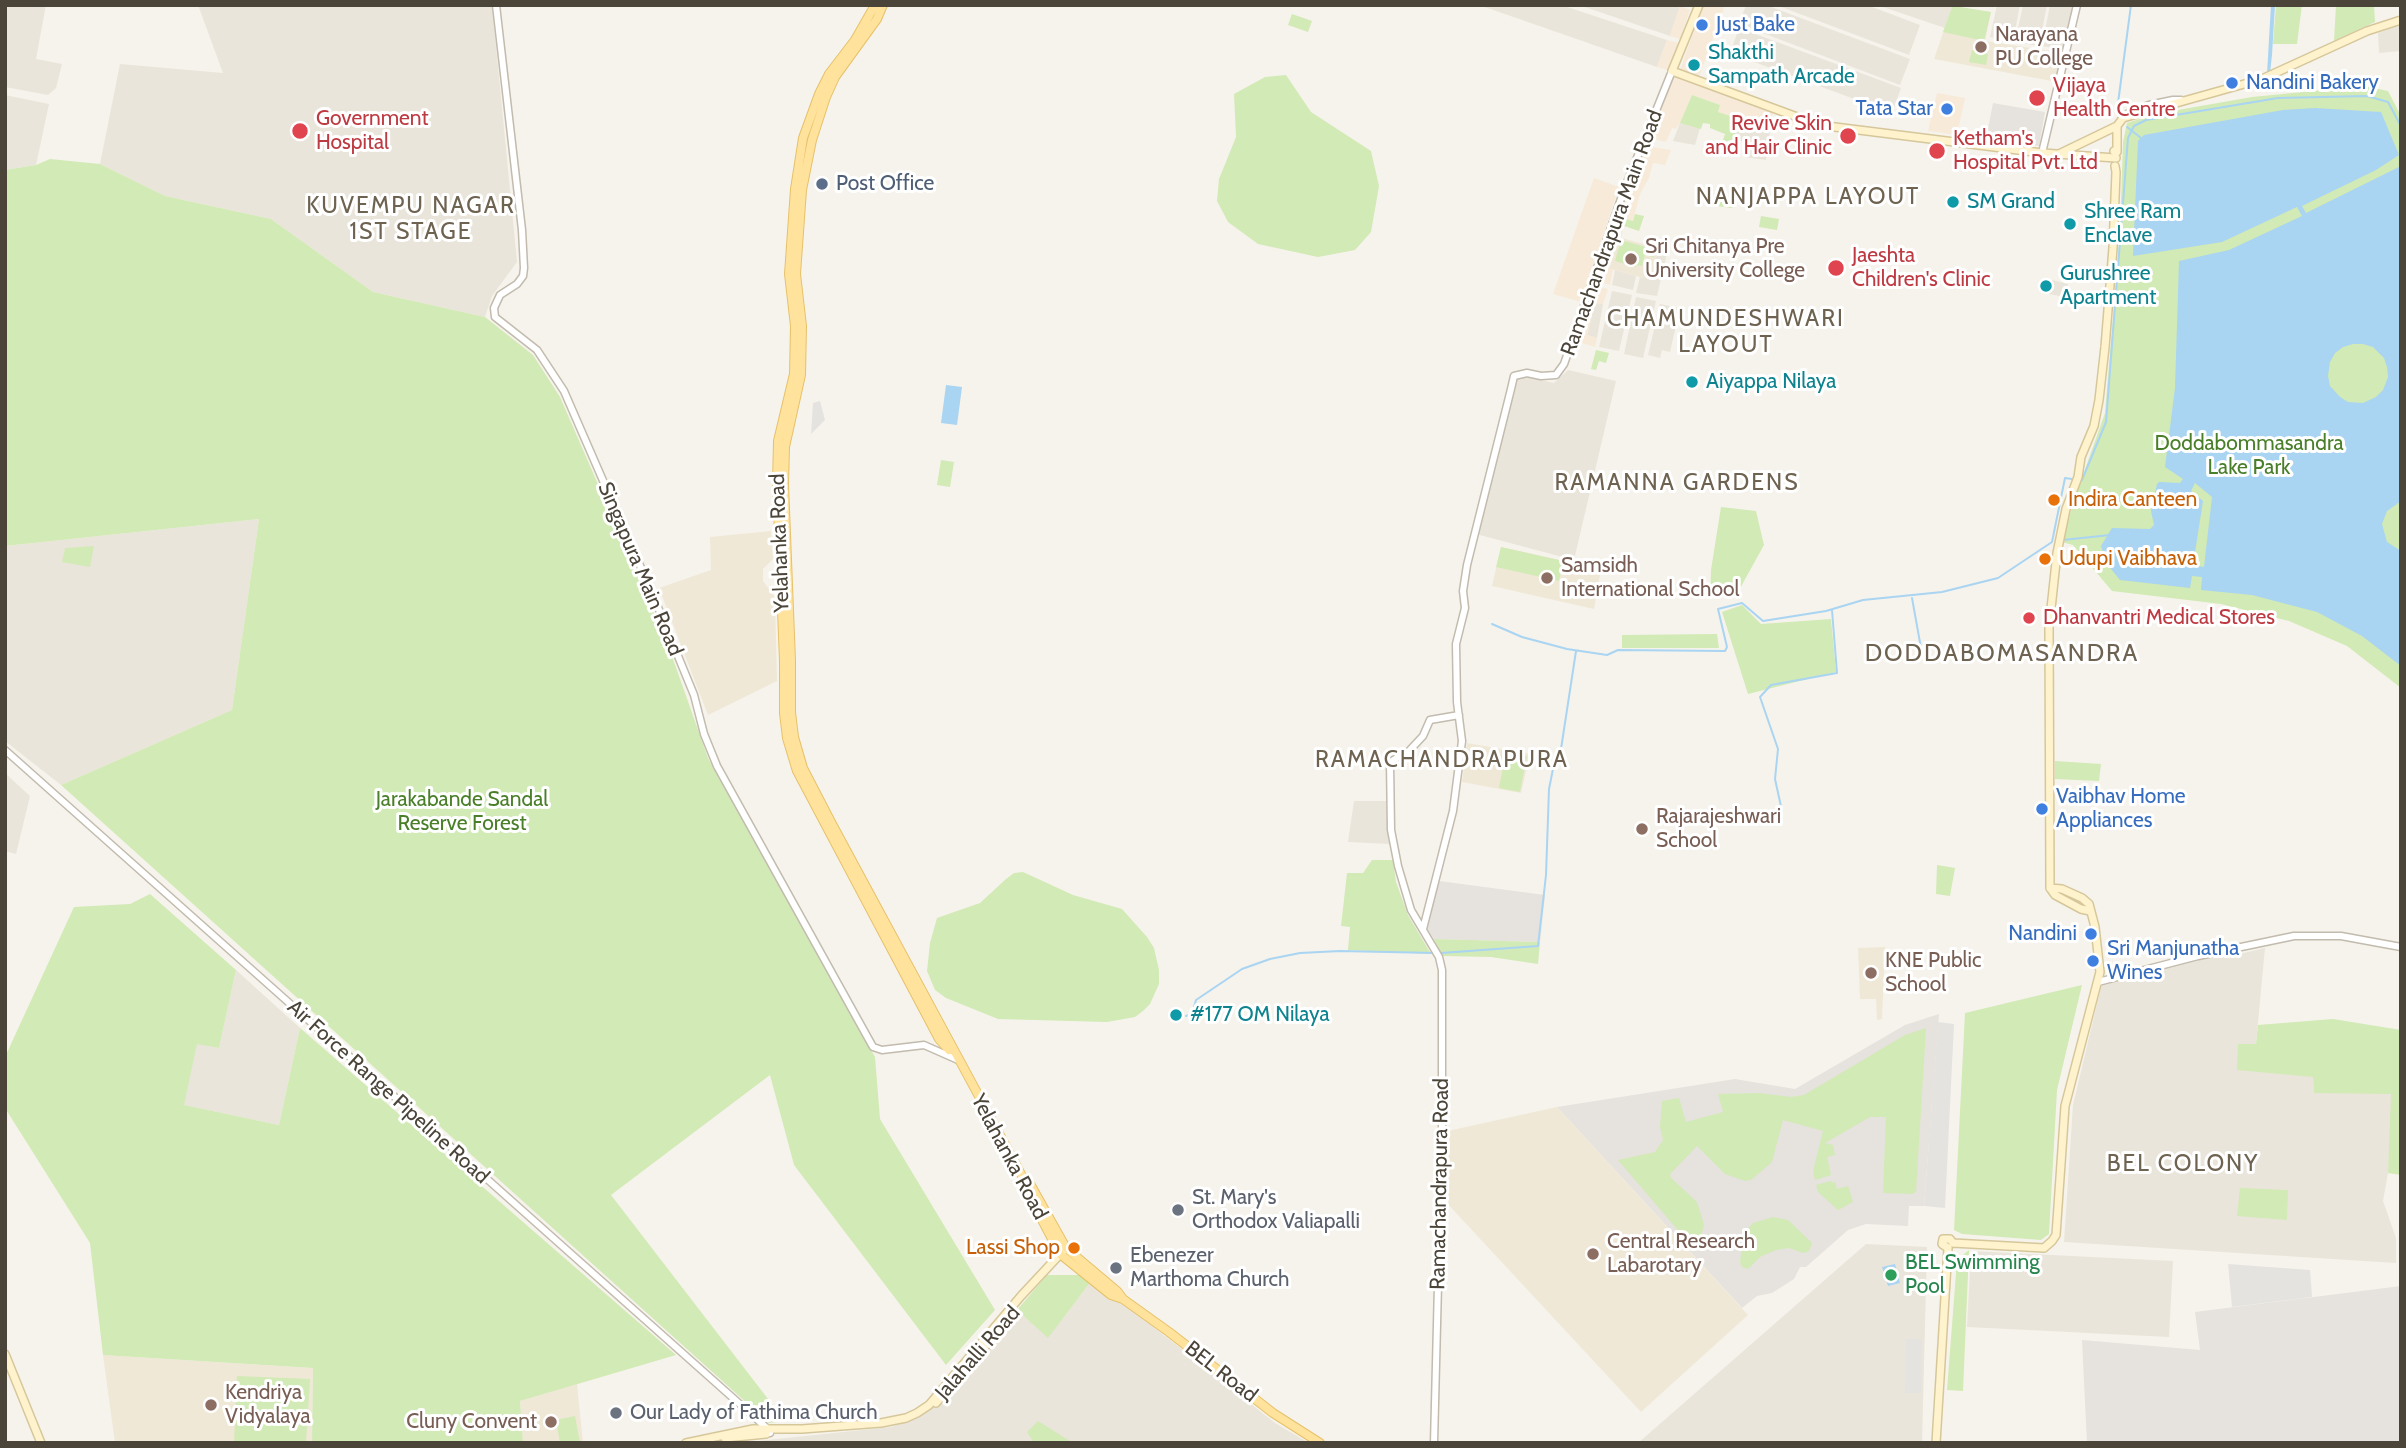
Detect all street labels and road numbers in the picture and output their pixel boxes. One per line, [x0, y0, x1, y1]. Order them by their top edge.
street label: Ramachandrapura Main Road [1556, 107, 1668, 359]
street label: Yelahanka Road [765, 473, 795, 613]
street label: Singapura Main Road [592, 478, 688, 660]
street label: Air Force Range Pipeline Road [282, 995, 494, 1189]
street label: Ramachandrapura Road [1426, 1078, 1454, 1290]
street label: Yelahanka Road [965, 1090, 1053, 1224]
street label: Jalahalli Road [930, 1301, 1026, 1405]
street label: BEL Road [1180, 1336, 1262, 1408]

